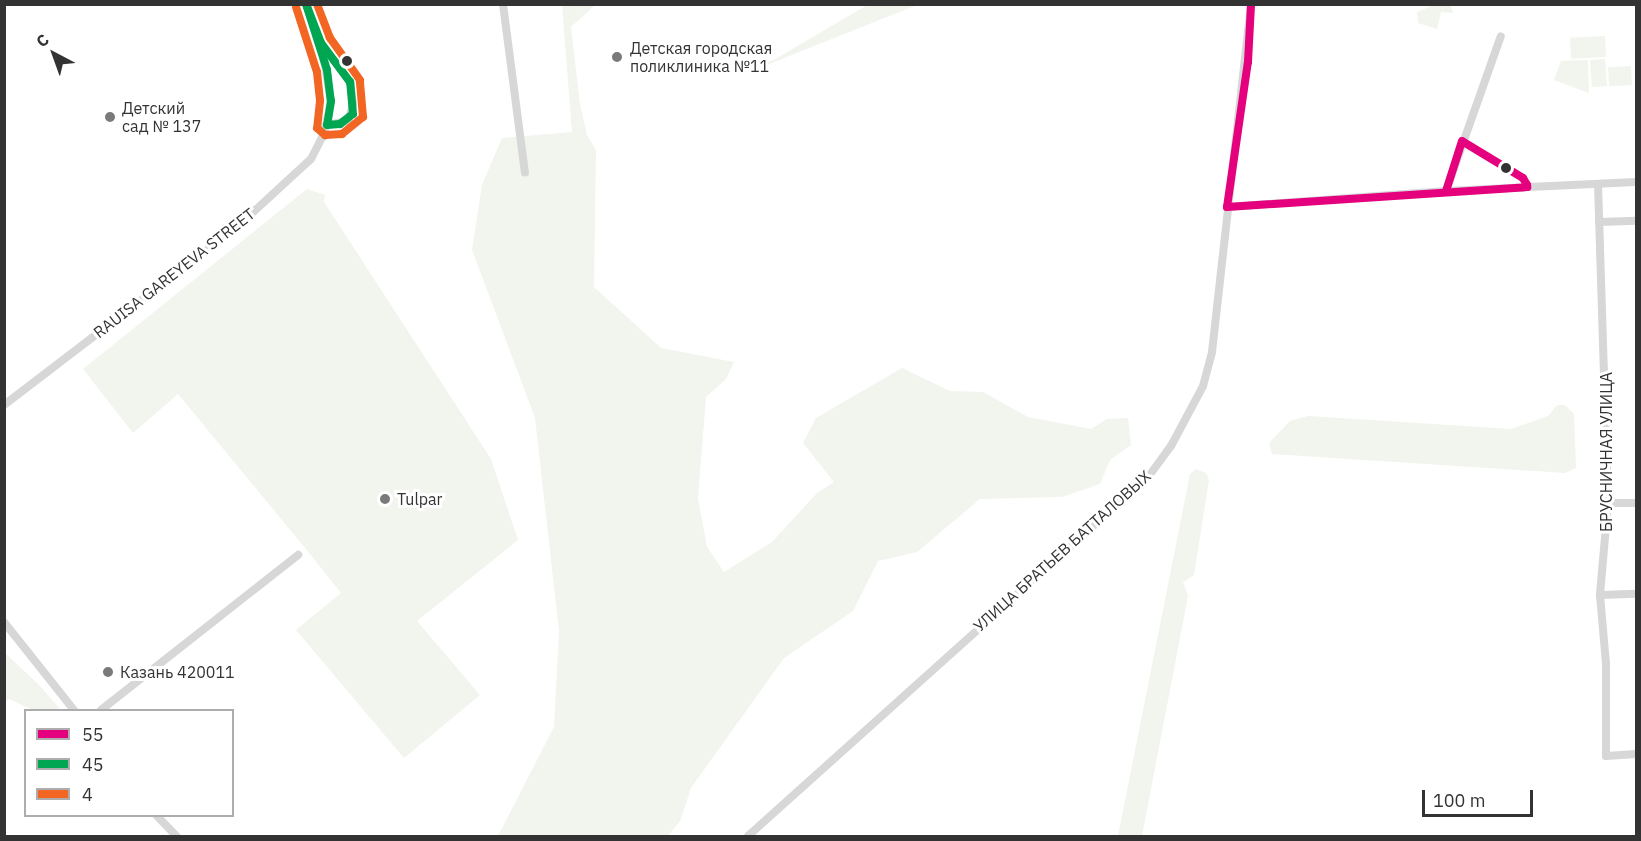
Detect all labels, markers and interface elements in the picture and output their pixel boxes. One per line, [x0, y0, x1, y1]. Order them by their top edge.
north arrow [24, 24, 84, 84]
text: С [32, 29, 53, 51]
place label: Детская городская поликлиника №11 [630, 38, 772, 76]
marker: Детская городская поликлиника №11 [608, 48, 626, 66]
unlabelled marker [341, 55, 353, 67]
place label: Детский сад № 137 [122, 98, 201, 136]
marker: Детский сад № 137 [103, 110, 117, 124]
unlabelled marker [1500, 162, 1512, 174]
street label: RAUISA GAREYEVA STREET [89, 204, 259, 342]
street label: БРУСНИЧНАЯ УЛИЦА [1596, 372, 1616, 532]
street label: УЛИЦА БРАТЬЕВ БАТТАЛОВЫХ [969, 466, 1155, 636]
place label: Tulpar [397, 489, 442, 509]
marker: Tulpar [378, 492, 392, 506]
place label: Казань 420011 [120, 662, 235, 682]
marker: Казань 420011 [101, 665, 115, 679]
legend [24, 709, 234, 817]
text: 55 [82, 723, 104, 746]
text: 45 [82, 753, 104, 776]
scale bar [1425, 778, 1536, 816]
text: 4 [82, 783, 93, 806]
text: 100 m [1433, 789, 1485, 812]

